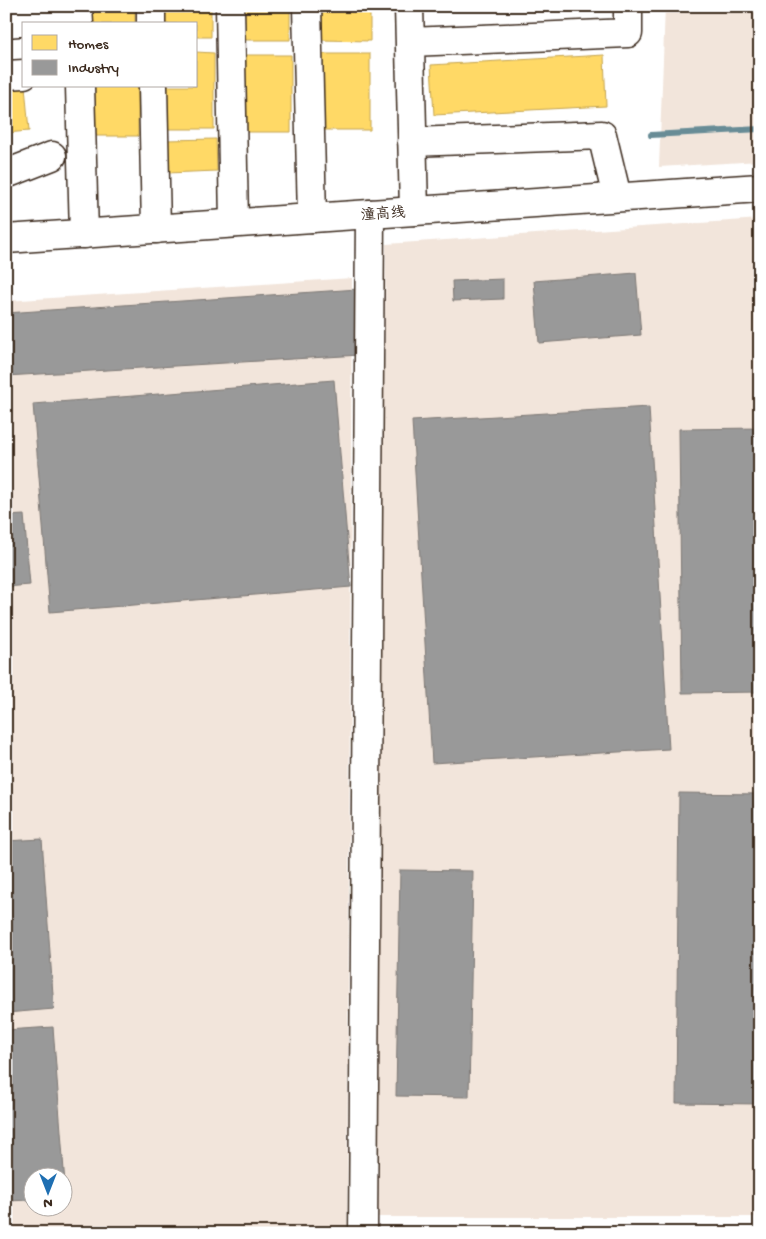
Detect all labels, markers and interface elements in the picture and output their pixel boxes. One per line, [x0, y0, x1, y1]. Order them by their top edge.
legend [22, 22, 198, 88]
text: Homes [68, 36, 109, 54]
text: Industry [68, 60, 120, 78]
street label: 潼高线 [360, 204, 406, 226]
north arrow [22, 1166, 72, 1216]
text: N [43, 1194, 53, 1211]

